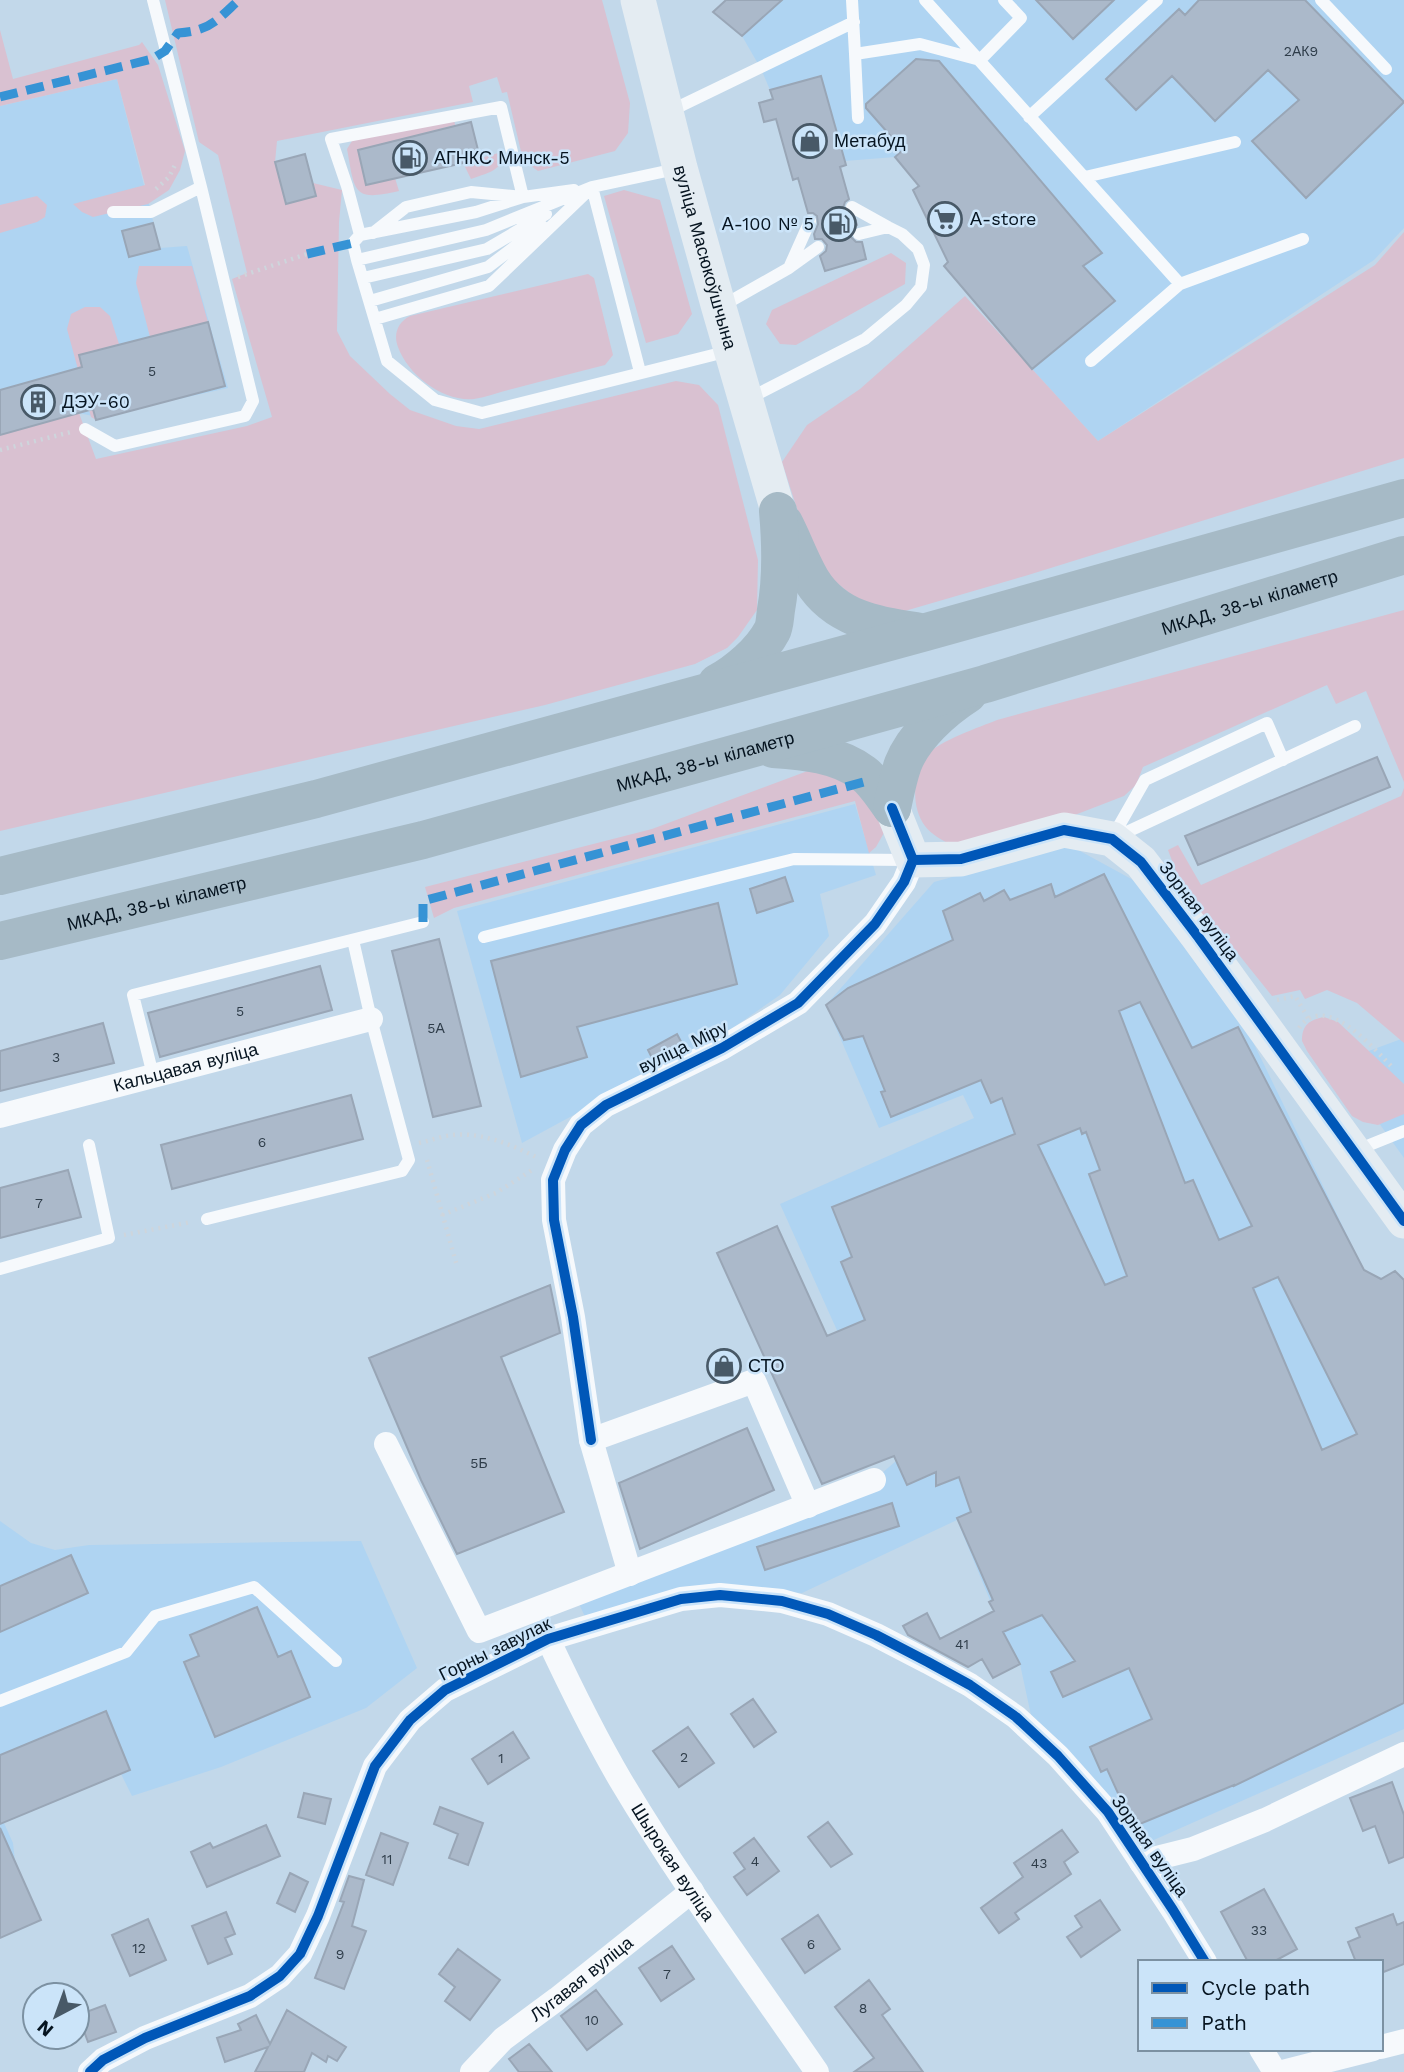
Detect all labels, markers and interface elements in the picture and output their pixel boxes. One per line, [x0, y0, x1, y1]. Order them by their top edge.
house number: 2АК9 [1284, 43, 1318, 59]
shop icon: Метабуд [791, 122, 829, 160]
place label: Метабуд [834, 130, 906, 151]
fuel station icon: АГНКС Минск-5 [391, 139, 429, 177]
place label: АГНКС Минск-5 [434, 147, 570, 168]
street label: вуліца Масюкоўшчына [670, 163, 742, 353]
supermarket icon: А-store [926, 200, 964, 238]
fuel station icon: А-100 № 5 [820, 205, 858, 243]
place label: А-store [970, 208, 1036, 229]
place label: А-100 № 5 [722, 213, 814, 234]
house number: 5 [148, 363, 156, 379]
building icon: ДЭУ-60 [19, 383, 57, 421]
place label: ДЭУ-60 [62, 391, 130, 412]
street label: МКАД, 38-ы кіламетр [1159, 565, 1340, 639]
street label: МКАД, 38-ы кіламетр [614, 726, 797, 796]
street label: Зорная вуліца [1155, 857, 1244, 965]
street label: МКАД, 38-ы кіламетр [65, 872, 248, 935]
house number: 5 [236, 1003, 244, 1019]
street label: вуліца Міру [635, 1016, 731, 1077]
house number: 5А [427, 1020, 445, 1036]
street label: Кальцавая вуліца [111, 1038, 261, 1096]
house number: 3 [52, 1049, 60, 1065]
house number: 6 [258, 1134, 266, 1150]
house number: 7 [35, 1195, 43, 1211]
shop icon: СТО [705, 1347, 743, 1385]
place label: СТО [748, 1355, 785, 1376]
house number: 5Б [470, 1455, 488, 1471]
street label: Горны завулак [435, 1612, 554, 1685]
house number: 41 [955, 1636, 969, 1652]
house number: 2 [680, 1749, 688, 1765]
house number: 1 [498, 1750, 504, 1766]
street label: Зорная вуліца [1108, 1791, 1194, 1901]
street label: Шырокая вуліца [627, 1799, 720, 1926]
house number: 11 [382, 1851, 392, 1867]
house number: 4 [751, 1853, 759, 1869]
house number: 43 [1031, 1855, 1047, 1871]
house number: 33 [1251, 1922, 1267, 1938]
street label: Лугавая вуліца [526, 1931, 637, 2026]
house number: 6 [807, 1936, 815, 1952]
house number: 12 [132, 1940, 146, 1956]
house number: 9 [336, 1946, 344, 1962]
legend [1138, 1960, 1383, 2051]
house number: 7 [663, 1966, 671, 1982]
text: Cycle path [1201, 1975, 1310, 2000]
north arrow [21, 1981, 91, 2051]
house number: 8 [859, 2000, 867, 2016]
text: Path [1201, 2010, 1247, 2035]
house number: 10 [585, 2012, 599, 2028]
text: N [32, 2015, 58, 2042]

